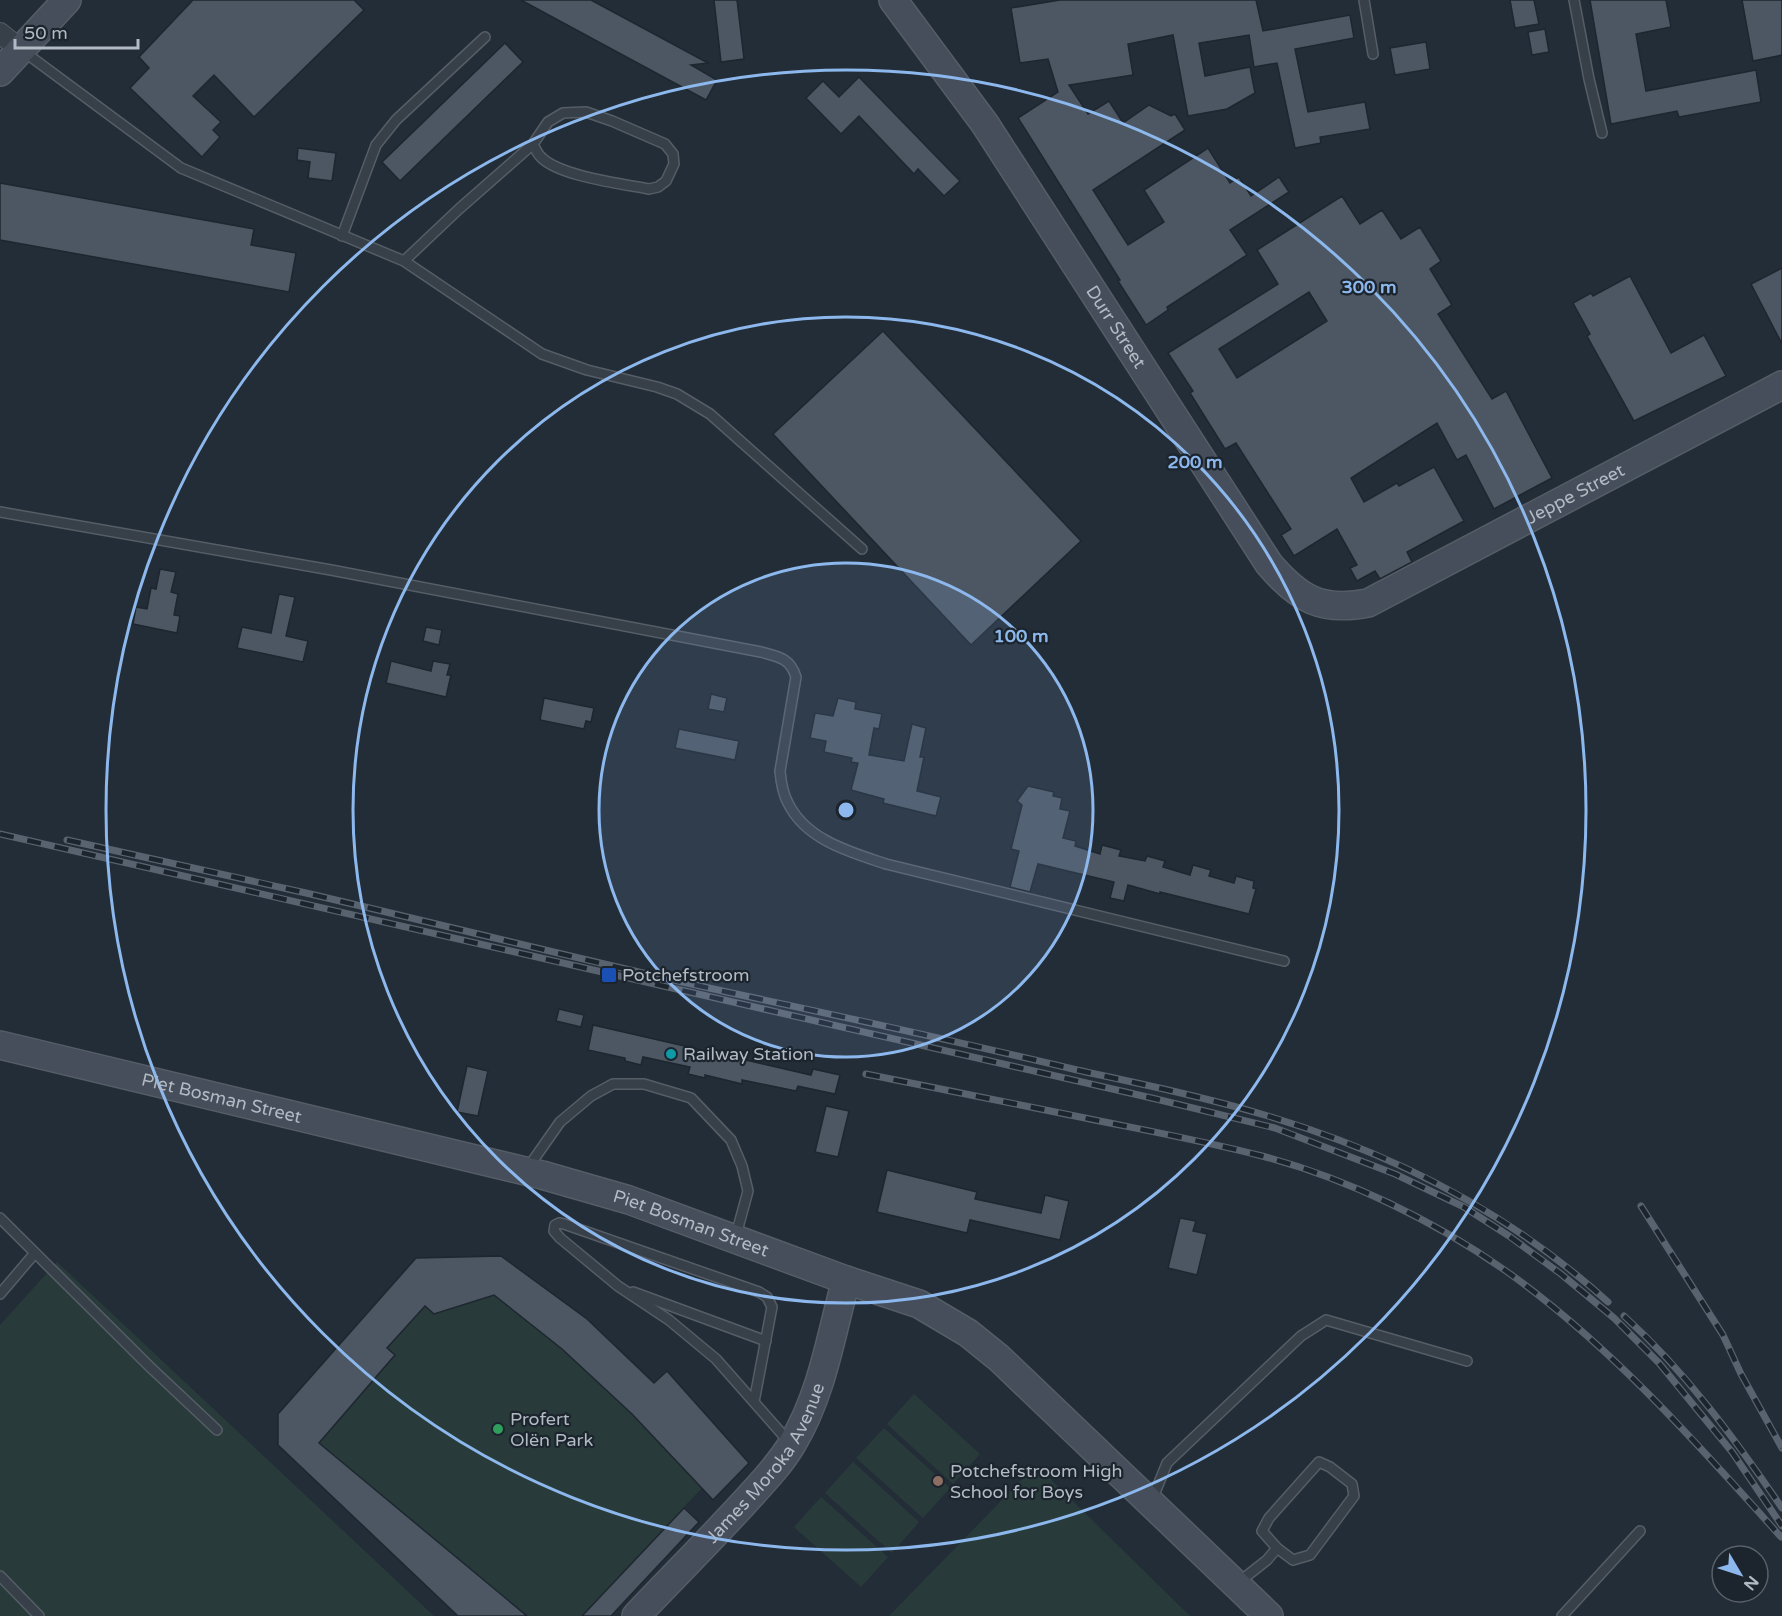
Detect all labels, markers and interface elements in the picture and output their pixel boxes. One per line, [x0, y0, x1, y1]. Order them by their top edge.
scale bar [15, 12, 138, 50]
text: 50 m [24, 22, 68, 44]
text: 300 m [1341, 276, 1397, 298]
street label: Durr Street [1081, 281, 1151, 373]
text: 200 m [1167, 451, 1223, 473]
street label: Jeppe Street [1523, 459, 1628, 529]
text: 100 m [993, 625, 1049, 647]
centre of rings [836, 800, 856, 820]
place label: Potchefstroom [622, 964, 750, 986]
marker: Potchefstroom [600, 966, 618, 984]
place label: Railway Station [683, 1043, 814, 1065]
marker: Railway Station [664, 1047, 678, 1061]
street label: Piet Bosman Street [139, 1068, 304, 1128]
street label: Piet Bosman Street [611, 1185, 772, 1262]
street label: James Moroka Avenue [701, 1380, 829, 1548]
place label: Profert Olën Park [510, 1408, 593, 1451]
marker: Profert Olën Park [491, 1422, 505, 1436]
place label: Potchefstroom High School for Boys [950, 1460, 1122, 1503]
marker: Potchefstroom High School for Boys [931, 1474, 945, 1488]
north arrow [1710, 1544, 1770, 1604]
text: N [1739, 1572, 1763, 1594]

